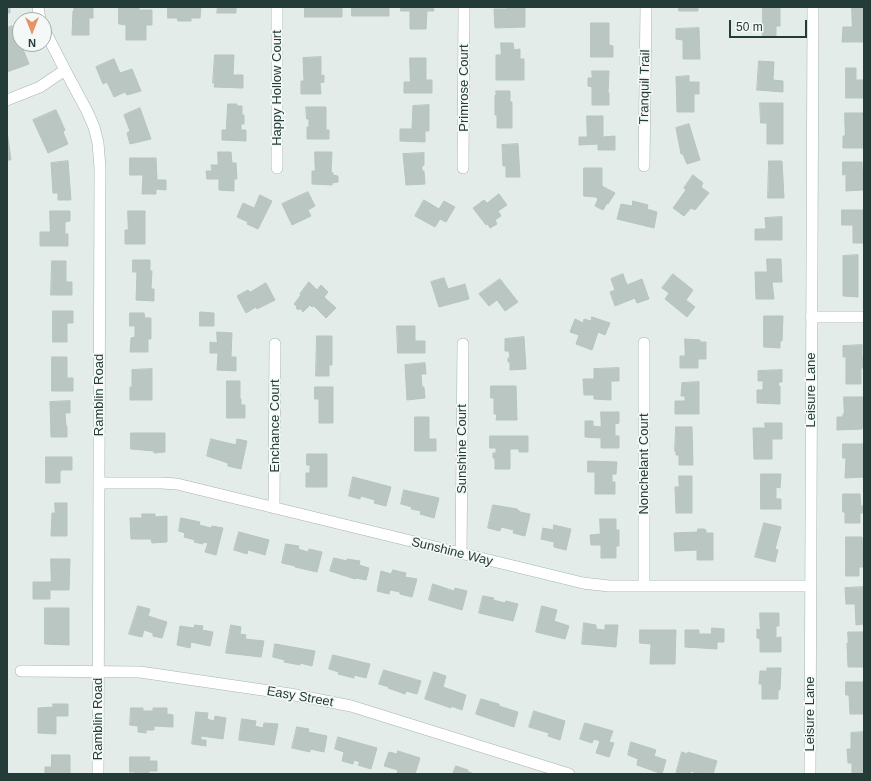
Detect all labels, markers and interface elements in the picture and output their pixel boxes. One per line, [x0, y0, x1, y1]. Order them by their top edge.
north arrow [12, 12, 52, 52]
scale bar [731, 12, 809, 38]
text: 50 m [736, 20, 763, 34]
street label: Happy Hollow Court [269, 30, 285, 146]
text: N [28, 37, 36, 49]
street label: Primrose Court [456, 44, 472, 132]
street label: Tranquil Trail [637, 49, 653, 125]
street label: Leisure Lane [803, 352, 819, 428]
street label: Ramblin Road [91, 354, 107, 436]
street label: Enchance Court [267, 379, 283, 473]
street label: Sunshine Court [454, 404, 470, 494]
street label: Nonchelant Court [636, 413, 652, 515]
street label: Sunshine Way [410, 534, 494, 570]
street label: Leisure Lane [802, 676, 818, 752]
street label: Ramblin Road [90, 678, 106, 760]
street label: Easy Street [266, 683, 334, 711]

